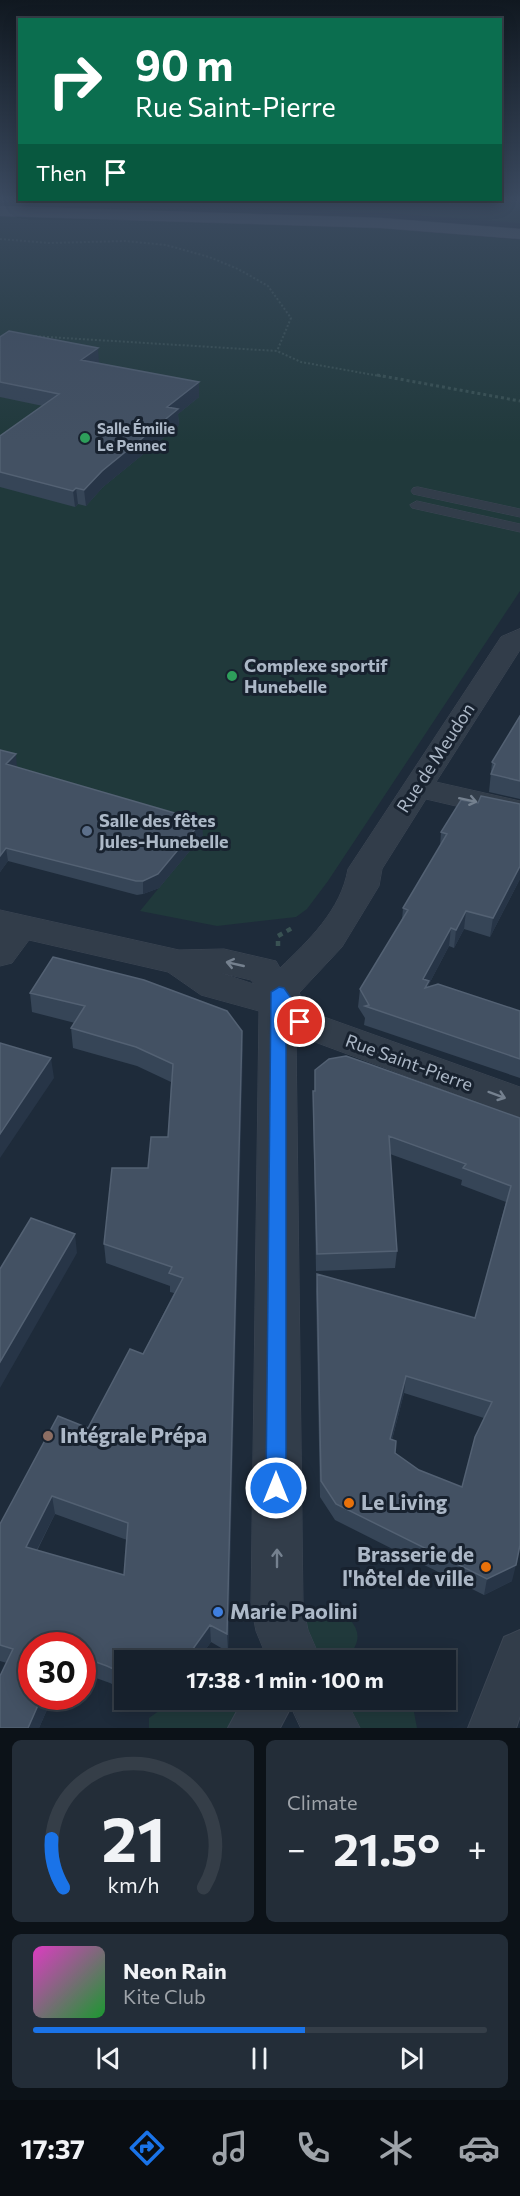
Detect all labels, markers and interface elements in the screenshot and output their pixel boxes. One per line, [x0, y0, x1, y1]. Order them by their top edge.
text: 90 m [135, 38, 234, 90]
icon: right [36, 42, 114, 120]
text: Rue Saint-Pierre [135, 90, 336, 123]
icon: arrive [99, 156, 132, 189]
text: Then [36, 159, 87, 186]
place label: Salle Émilie Le Pennec [97, 419, 175, 454]
marker: Salle Émilie Le Pennec [78, 431, 92, 445]
place label: Complexe sportif Hunebelle [244, 654, 388, 697]
marker: Complexe sportif Hunebelle [225, 669, 239, 683]
street label: Rue de Meudon [391, 698, 479, 816]
one-way arrow [457, 795, 477, 806]
place label: Salle des fêtes Jules-Hunebelle [99, 809, 229, 852]
marker: Salle des fêtes Jules-Hunebelle [80, 824, 94, 838]
one-way arrow [225, 958, 245, 969]
pin [274, 996, 325, 1047]
icon: arrive [283, 1005, 316, 1038]
street label: Rue Saint-Pierre [343, 1029, 476, 1095]
one-way arrow [488, 1090, 506, 1101]
place label: Intégrale Prépa [60, 1422, 207, 1447]
marker: Intégrale Prépa [41, 1429, 55, 1443]
position arrow [244, 1456, 308, 1520]
place label: Le Living [361, 1489, 448, 1514]
marker: Le Living [342, 1496, 356, 1510]
place label: Brasserie de l'hôtel de ville [342, 1541, 474, 1590]
one-way arrow [271, 1548, 283, 1568]
marker: Brasserie de l'hôtel de ville [479, 1560, 493, 1574]
place label: Marie Paolini [230, 1598, 357, 1623]
marker: Marie Paolini [211, 1605, 225, 1619]
speed limit sign: 30 [18, 1632, 96, 1710]
text: 17:38 · 1 min · 100 m [186, 1666, 384, 1693]
text: Climate [287, 1790, 357, 1814]
text: 21 [101, 1799, 165, 1875]
text: 21.5° [333, 1820, 440, 1875]
text: − [287, 1827, 306, 1868]
text: + [468, 1827, 487, 1868]
text: km/h [107, 1871, 159, 1897]
text: Neon Rain [123, 1957, 227, 1984]
text: Kite Club [123, 1984, 206, 2008]
icon: previous [92, 2042, 125, 2075]
icon: pause [243, 2042, 276, 2075]
icon: next [395, 2042, 428, 2075]
icon: directions [126, 2127, 168, 2169]
icon: music [209, 2127, 251, 2169]
icon: phone [292, 2127, 334, 2169]
icon: climate [375, 2127, 417, 2169]
icon: car [458, 2127, 500, 2169]
text: 17:37 [20, 2132, 85, 2165]

